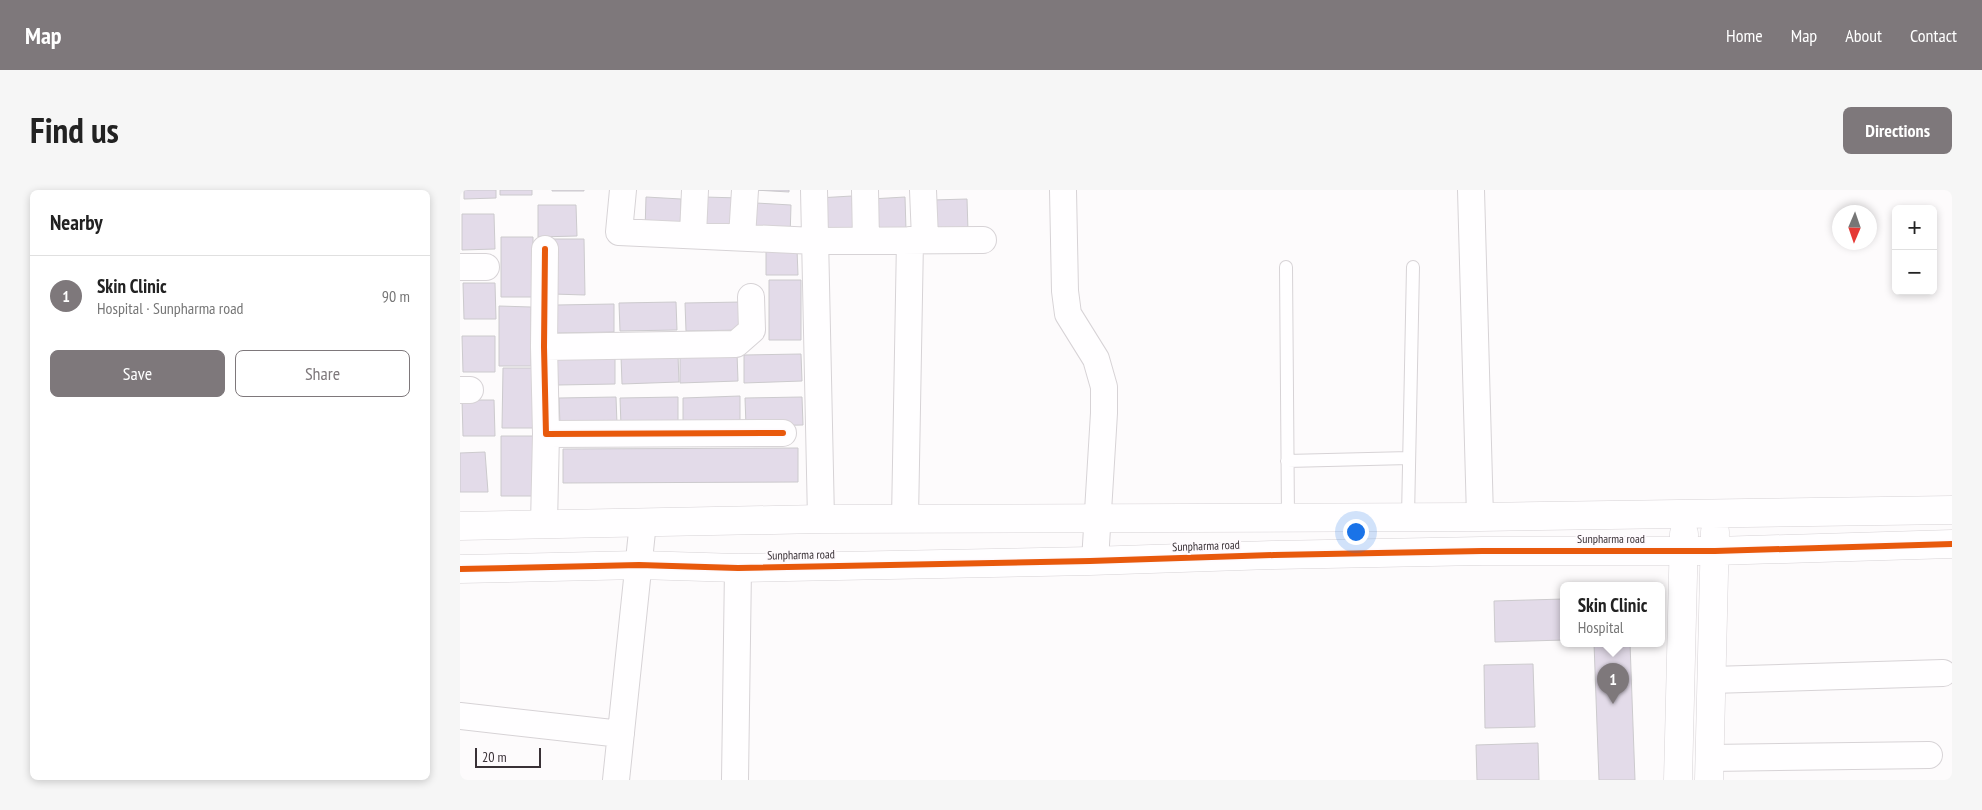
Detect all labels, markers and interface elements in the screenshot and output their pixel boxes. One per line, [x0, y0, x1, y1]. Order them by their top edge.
text: Map [25, 20, 62, 51]
text: Home [1726, 24, 1763, 47]
text: Map [1791, 24, 1817, 47]
text: About [1845, 24, 1882, 47]
text: Contact [1910, 24, 1957, 47]
text: Find us [30, 107, 119, 153]
button: Directions [1843, 107, 1952, 154]
north arrow [1832, 205, 1877, 250]
map controls [1892, 205, 1937, 295]
button: + [1892, 205, 1937, 250]
text: Nearby [50, 209, 103, 236]
button: − [1892, 250, 1937, 295]
text: Skin Clinic [97, 274, 167, 298]
text: 1 [62, 286, 70, 306]
text: 90 m [382, 286, 410, 306]
text: Hospital · Sunpharma road [97, 298, 243, 318]
button: Save [50, 350, 225, 397]
button: Share [235, 350, 410, 397]
your location [1343, 519, 1369, 545]
street label: Sunpharma road [1577, 531, 1645, 546]
street label: Sunpharma road [1172, 537, 1240, 554]
street label: Sunpharma road [767, 546, 835, 563]
popup [1560, 582, 1665, 647]
text: Skin Clinic [1578, 593, 1647, 617]
text: Hospital [1578, 617, 1624, 637]
pin: 1 [1597, 663, 1629, 704]
scale bar [475, 745, 541, 768]
text: 20 m [482, 748, 507, 766]

